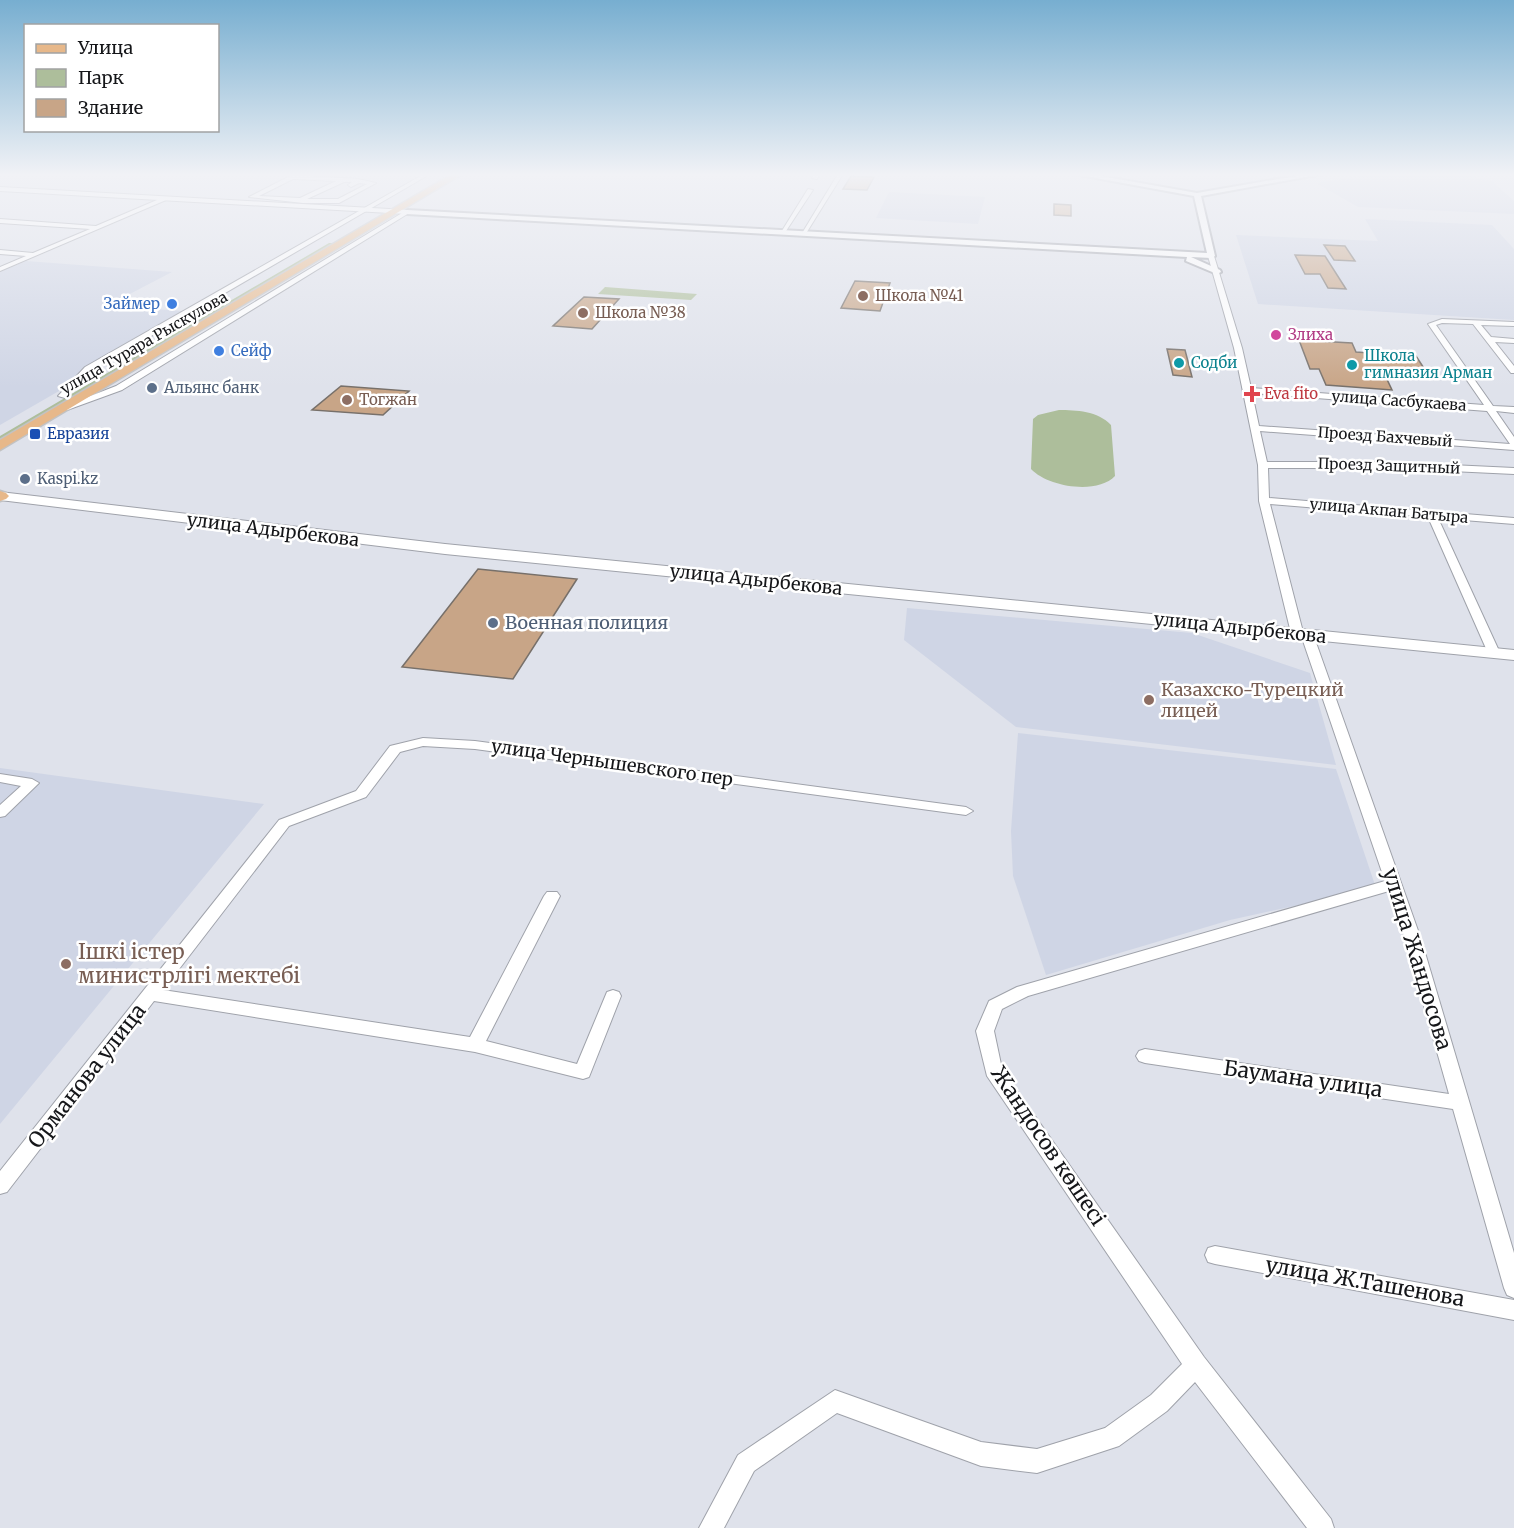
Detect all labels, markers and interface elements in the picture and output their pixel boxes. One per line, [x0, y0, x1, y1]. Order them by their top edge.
legend [24, 24, 219, 132]
text: Улица [77, 36, 133, 59]
text: Парк [78, 66, 124, 89]
text: Здание [78, 96, 143, 119]
place label: Школа №41 [875, 286, 963, 305]
street label: улица Турара Рыскулова [57, 287, 231, 398]
marker: Школа №41 [856, 289, 870, 303]
place label: Займер [104, 294, 160, 313]
marker: Займер [165, 297, 179, 311]
place label: Школа №38 [595, 303, 686, 322]
marker: Школа №38 [576, 306, 590, 320]
place label: Злиха [1288, 325, 1333, 344]
marker: Злиха [1269, 328, 1283, 342]
place label: Сейф [231, 341, 272, 360]
marker: Сейф [212, 344, 226, 358]
place label: Школа гимназия Арман [1364, 346, 1492, 382]
place label: Содби [1191, 353, 1237, 372]
marker: Содби [1172, 356, 1186, 370]
marker: Школа гимназия Арман [1345, 358, 1359, 372]
place label: Альянс банк [163, 378, 260, 397]
marker: Альянс банк [145, 381, 159, 395]
place label: Eva fito [1264, 384, 1318, 403]
street label: улица Сасбукаева [1331, 386, 1467, 415]
marker: Eva fito [1245, 387, 1259, 401]
place label: Тогжан [359, 390, 417, 409]
marker: Тогжан [340, 393, 354, 407]
street label: Проезд Бахчевый [1317, 422, 1453, 451]
place label: Евразия [47, 424, 109, 443]
marker: Евразия [28, 427, 42, 441]
street label: Проезд Защитный [1317, 454, 1461, 477]
place label: Kaspi.kz [37, 469, 98, 488]
marker: Kaspi.kz [18, 472, 32, 486]
street label: улица Акпан Батыра [1309, 494, 1469, 527]
street label: улица Адырбекова [186, 508, 361, 552]
street label: улица Адырбекова [669, 559, 844, 600]
street label: улица Адырбекова [1153, 607, 1328, 648]
place label: Военная полиция [505, 611, 668, 634]
marker: Военная полиция [486, 616, 500, 630]
place label: Казахско-Турецкий лицей [1161, 678, 1344, 722]
marker: Казахско-Турецкий лицей [1142, 693, 1156, 707]
street label: улица Чернышевского пер [490, 734, 734, 791]
street label: улица Жандосова [1377, 864, 1458, 1053]
place label: Ішкі істер министрлігі мектебі [78, 938, 300, 989]
marker: Ішкі істер министрлігі мектебі [59, 957, 73, 971]
street label: Орманова улица [22, 998, 151, 1153]
street label: Баумана улица [1222, 1054, 1384, 1103]
street label: Жандосов көшесі [985, 1061, 1112, 1231]
street label: улица Ж.Ташенова [1263, 1251, 1467, 1312]

